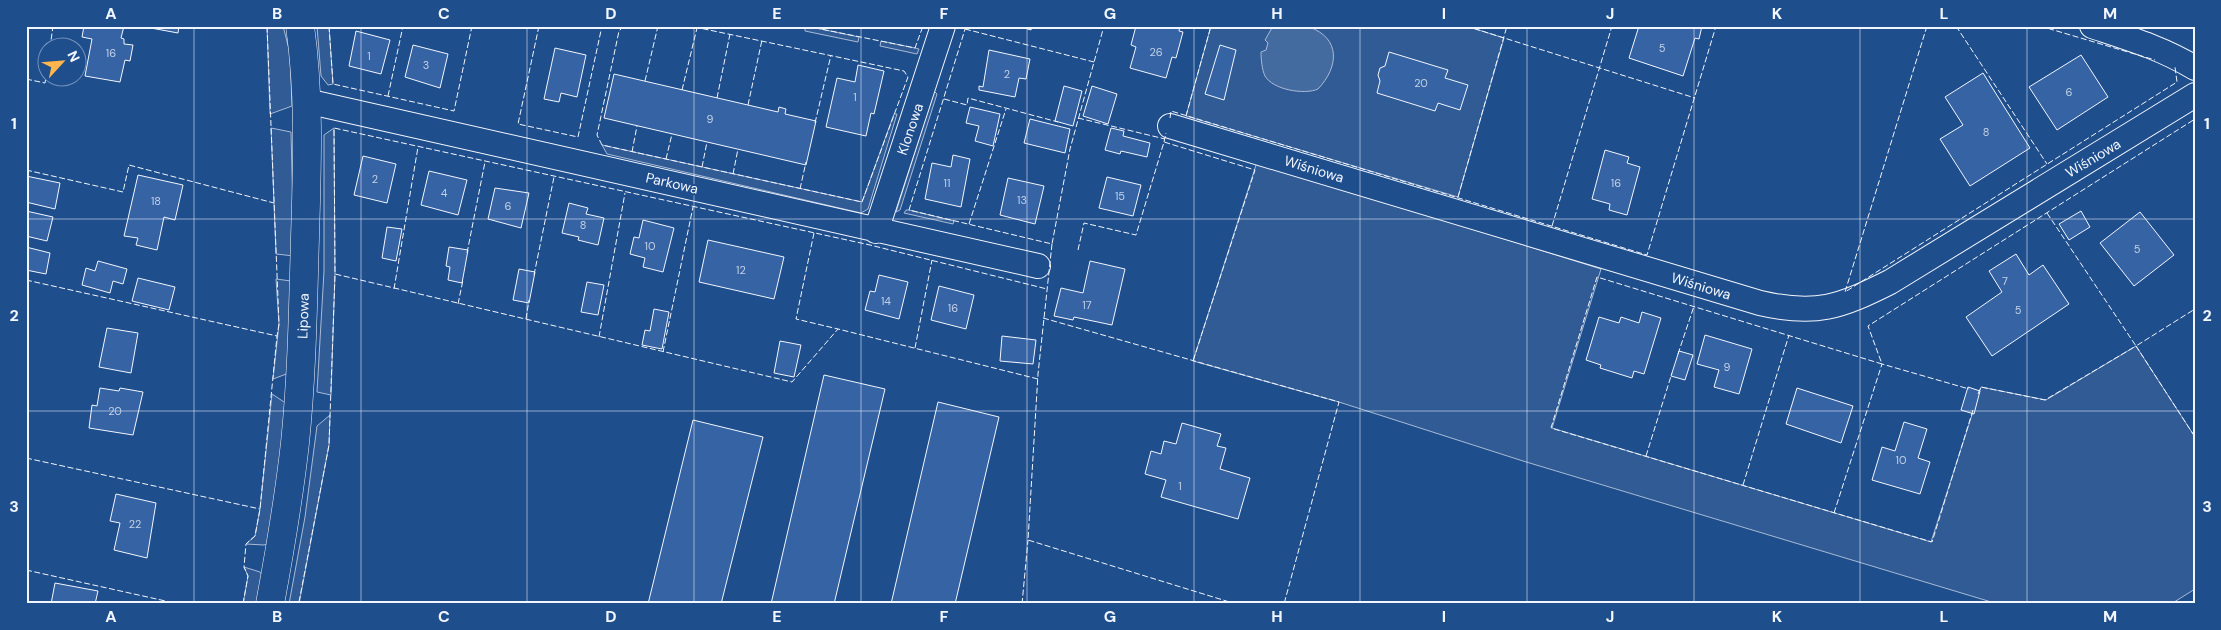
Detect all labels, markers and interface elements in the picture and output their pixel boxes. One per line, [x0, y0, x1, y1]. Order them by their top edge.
text: A [105, 3, 117, 24]
text: B [272, 3, 282, 24]
text: C [438, 3, 450, 24]
text: D [605, 3, 617, 24]
text: E [772, 3, 782, 24]
text: F [940, 3, 949, 24]
text: G [1104, 3, 1116, 24]
text: H [1271, 3, 1283, 24]
text: I [1442, 3, 1446, 24]
text: J [1606, 3, 1614, 24]
text: K [1772, 3, 1783, 24]
text: L [1940, 3, 1949, 24]
text: M [2103, 3, 2117, 24]
north arrow [38, 38, 88, 88]
house number: 5 [1659, 41, 1666, 55]
house number: 26 [1149, 45, 1163, 59]
house number: 16 [106, 46, 116, 60]
text: N [63, 48, 84, 65]
house number: 1 [367, 49, 371, 63]
house number: 3 [423, 58, 429, 72]
house number: 2 [1004, 67, 1010, 81]
house number: 20 [1414, 76, 1428, 90]
house number: 6 [2066, 85, 2073, 99]
house number: 1 [853, 90, 857, 104]
street label: Klonowa [893, 101, 927, 157]
house number: 9 [707, 112, 714, 126]
text: 1 [11, 113, 17, 134]
text: 1 [2204, 113, 2210, 134]
house number: 8 [1983, 125, 1989, 139]
street label: Wiśniowa [2062, 134, 2124, 182]
street label: Wiśniowa [1282, 151, 1346, 187]
street label: Parkowa [644, 168, 700, 198]
house number: 2 [372, 172, 378, 186]
house number: 11 [944, 176, 950, 190]
house number: 16 [1611, 176, 1621, 190]
house number: 4 [441, 186, 448, 200]
house number: 15 [1115, 189, 1125, 203]
house number: 13 [1017, 193, 1027, 207]
house number: 18 [151, 194, 161, 208]
house number: 6 [505, 199, 512, 213]
house number: 8 [580, 218, 586, 232]
house number: 10 [645, 239, 655, 253]
house number: 5 [2134, 242, 2141, 256]
house number: 12 [736, 263, 746, 277]
street label: Wiśniowa [1669, 268, 1733, 304]
house number: 7 [2002, 274, 2008, 288]
street label: Lipowa [293, 293, 313, 339]
house number: 14 [881, 294, 891, 308]
house number: 17 [1082, 298, 1092, 312]
house number: 16 [948, 301, 958, 315]
house number: 5 [2015, 303, 2022, 317]
text: 2 [9, 305, 19, 326]
text: 2 [2202, 305, 2212, 326]
house number: 9 [1724, 360, 1731, 374]
house number: 20 [108, 404, 122, 418]
house number: 10 [1896, 453, 1906, 467]
house number: 1 [1178, 479, 1182, 493]
text: 3 [9, 496, 19, 517]
text: 3 [2202, 496, 2212, 517]
house number: 22 [129, 517, 141, 531]
text: A [105, 606, 117, 627]
text: B [272, 606, 282, 627]
text: C [438, 606, 450, 627]
text: D [605, 606, 617, 627]
text: E [772, 606, 782, 627]
text: F [940, 606, 949, 627]
text: G [1104, 606, 1116, 627]
text: H [1271, 606, 1283, 627]
text: I [1442, 606, 1446, 627]
text: J [1606, 606, 1614, 627]
text: K [1772, 606, 1783, 627]
text: L [1940, 606, 1949, 627]
text: M [2103, 606, 2117, 627]

